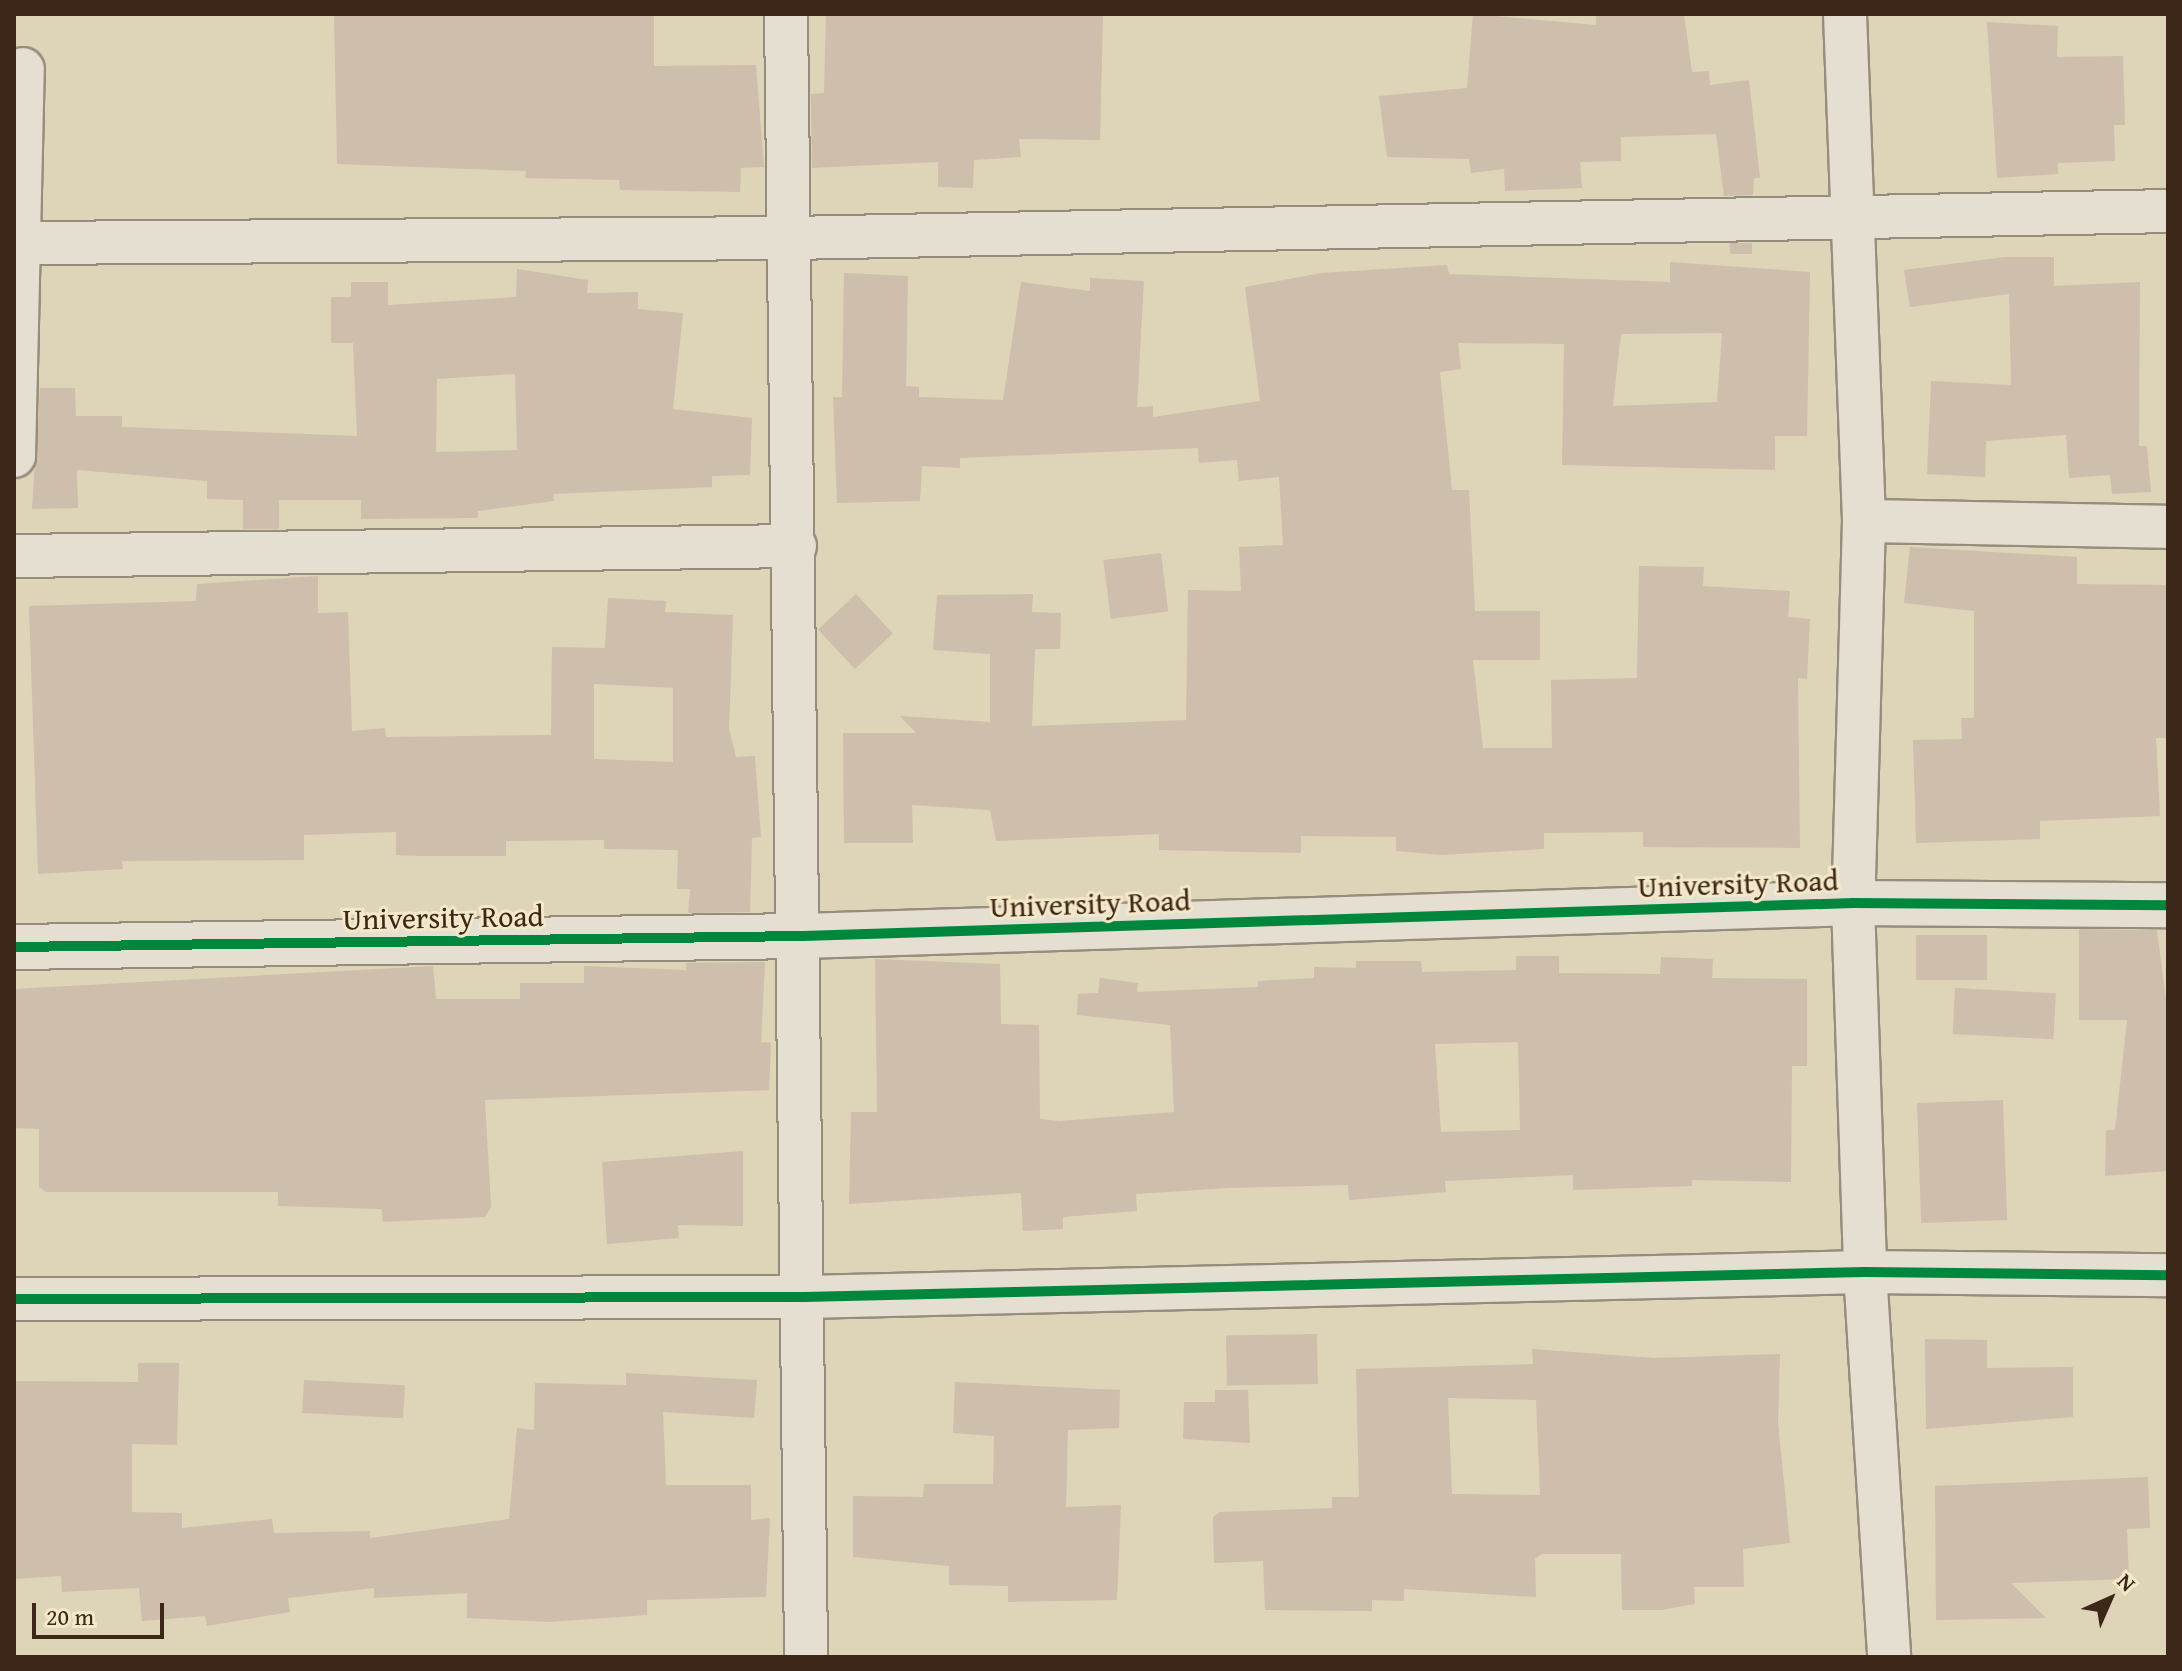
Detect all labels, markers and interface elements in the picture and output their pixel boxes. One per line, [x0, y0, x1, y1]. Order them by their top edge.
street label: University Road [1637, 862, 1839, 904]
street label: University Road [989, 882, 1191, 924]
street label: University Road [342, 897, 544, 937]
north arrow [2070, 1559, 2150, 1639]
text: N [2110, 1566, 2143, 1599]
scale bar [36, 1587, 168, 1637]
text: 20 m [46, 1599, 94, 1634]

